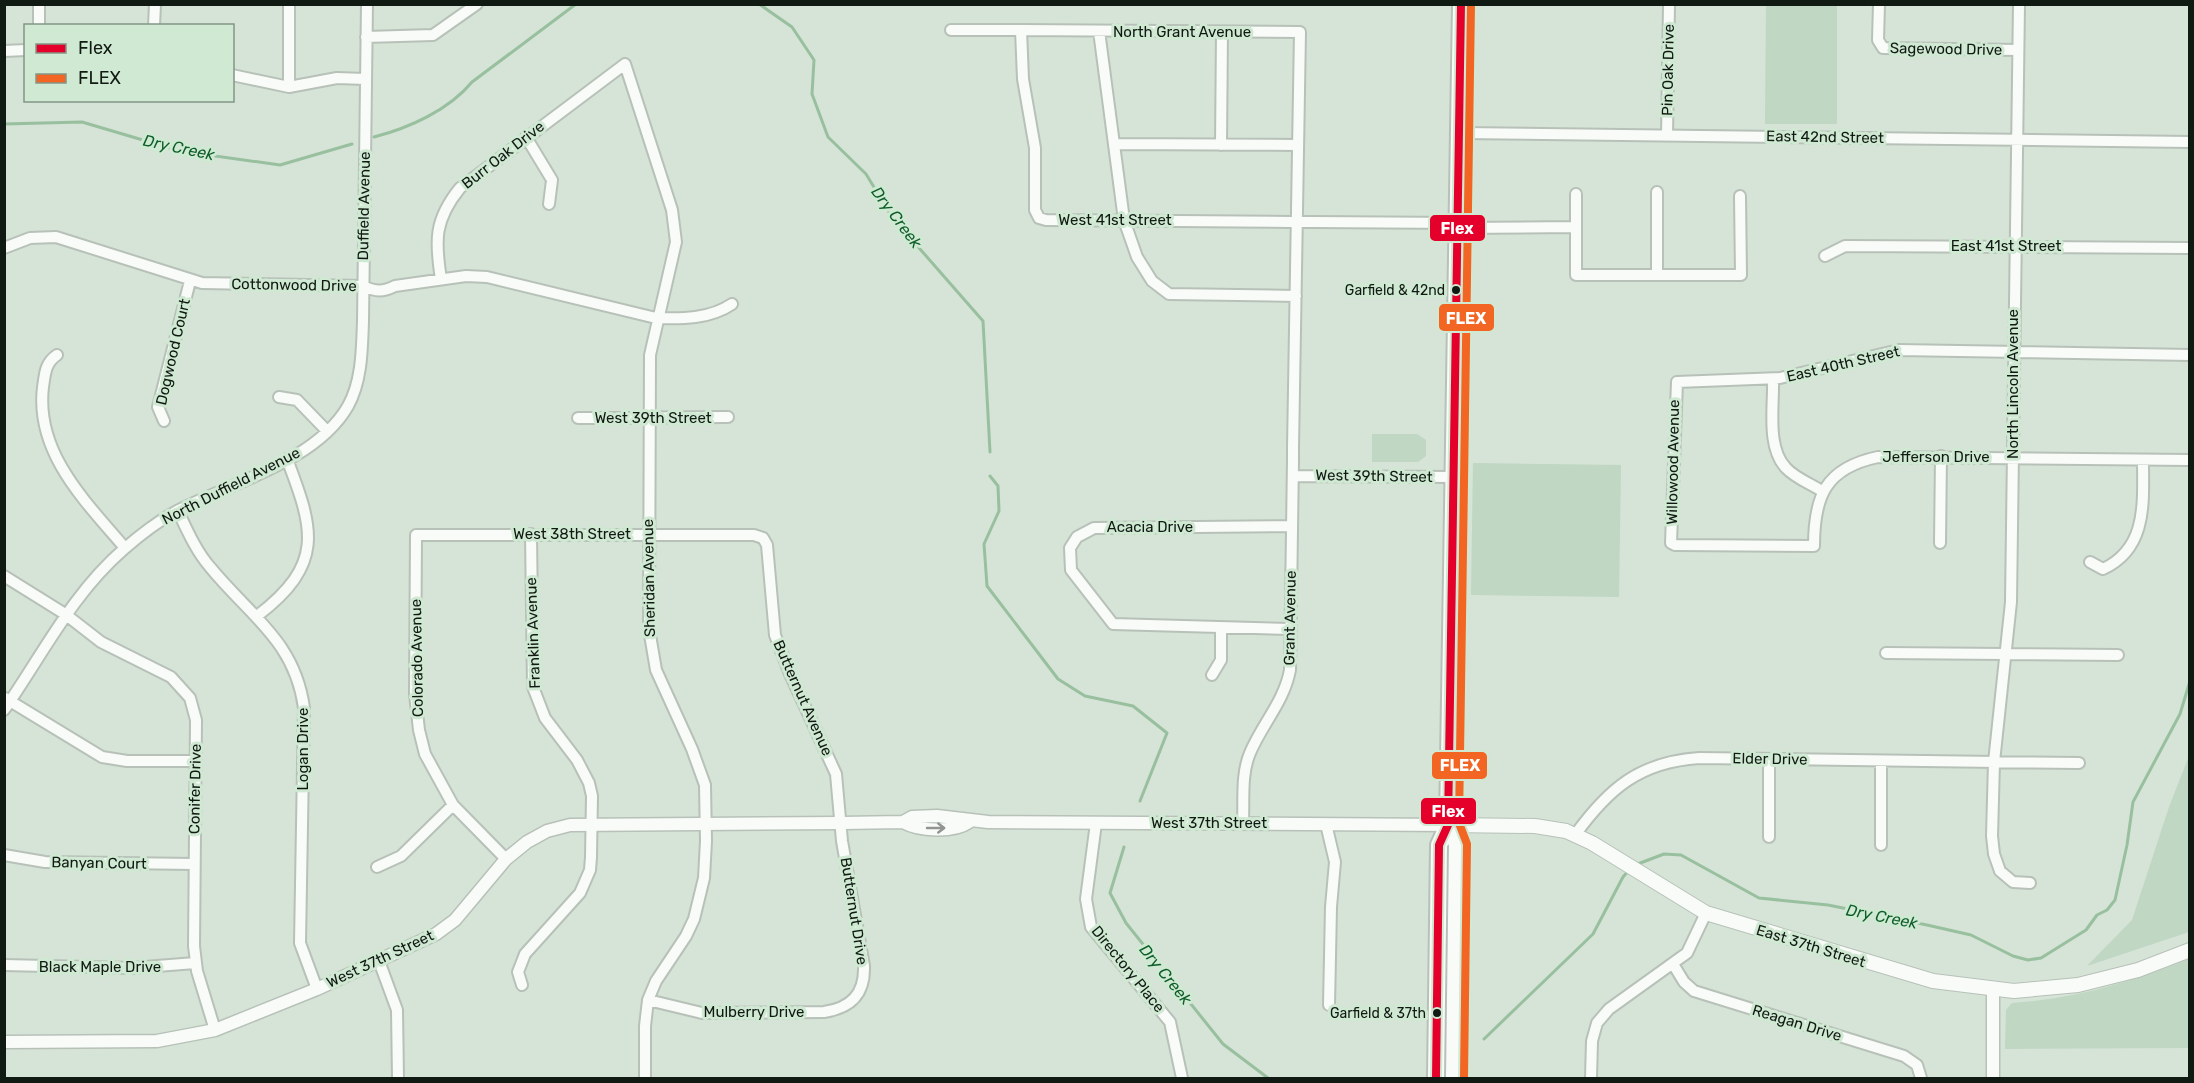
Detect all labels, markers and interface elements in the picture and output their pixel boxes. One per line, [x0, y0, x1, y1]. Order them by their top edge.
street label: North Grant Avenue [1113, 23, 1251, 41]
legend [24, 24, 234, 102]
street label: Pin Oak Drive [1658, 24, 1678, 116]
text: Flex [78, 37, 113, 59]
street label: Sagewood Drive [1890, 39, 2002, 59]
text: FLEX [78, 67, 121, 89]
street label: Burr Oak Drive [458, 117, 548, 193]
street label: East 42nd Street [1766, 127, 1884, 147]
water label: Dry Creek [142, 131, 217, 164]
street label: Duffield Avenue [354, 151, 374, 261]
water label: Dry Creek [867, 183, 926, 253]
street label: West 41st Street [1058, 211, 1172, 229]
line badge: Flex [1429, 214, 1486, 242]
text: Flex [1440, 219, 1474, 238]
street label: East 41st Street [1951, 237, 2061, 255]
street label: Cottonwood Drive [231, 275, 357, 295]
place label: Garfield & 42nd [1345, 282, 1445, 299]
marker: Garfield & 42nd [1450, 284, 1462, 296]
street label: Dogwood Court [152, 297, 194, 407]
line badge: FLEX [1438, 303, 1495, 332]
text: FLEX [1446, 309, 1486, 328]
street label: North Lincoln Avenue [2004, 309, 2022, 459]
street label: East 40th Street [1785, 342, 1901, 386]
street label: Willowood Avenue [1663, 399, 1683, 525]
street label: West 39th Street [594, 409, 712, 427]
street label: North Duffield Avenue [159, 443, 303, 529]
street label: Jefferson Drive [1882, 448, 1990, 466]
street label: West 39th Street [1315, 466, 1433, 486]
street label: Acacia Drive [1107, 518, 1193, 536]
street label: Sheridan Avenue [639, 519, 659, 637]
street label: West 38th Street [513, 525, 631, 543]
street label: Grant Avenue [1280, 570, 1300, 666]
street label: Franklin Avenue [522, 577, 544, 689]
street label: Colorado Avenue [407, 599, 427, 717]
street label: Butternut Avenue [769, 637, 837, 759]
street label: Logan Drive [294, 708, 312, 791]
street label: Conifer Drive [185, 744, 205, 834]
street label: Elder Drive [1732, 749, 1808, 769]
line badge: FLEX [1431, 751, 1488, 780]
text: FLEX [1440, 756, 1480, 775]
line badge: Flex [1420, 797, 1477, 825]
text: Flex [1431, 802, 1465, 821]
street label: West 37th Street [1151, 814, 1267, 832]
one-way arrow [926, 822, 946, 834]
street label: Banyan Court [51, 853, 147, 873]
street label: Butternut Drive [837, 856, 871, 966]
water label: Dry Creek [1845, 900, 1920, 933]
street label: East 37th Street [1754, 921, 1868, 971]
street label: Directory Place [1088, 922, 1168, 1016]
street label: West 37th Street [324, 926, 436, 992]
water label: Dry Creek [1135, 940, 1196, 1009]
street label: Black Maple Drive [39, 958, 161, 976]
street label: Reagan Drive [1750, 1001, 1844, 1045]
street label: Mulberry Drive [704, 1003, 804, 1021]
place label: Garfield & 37th [1330, 1005, 1426, 1022]
marker: Garfield & 37th [1431, 1007, 1443, 1019]

